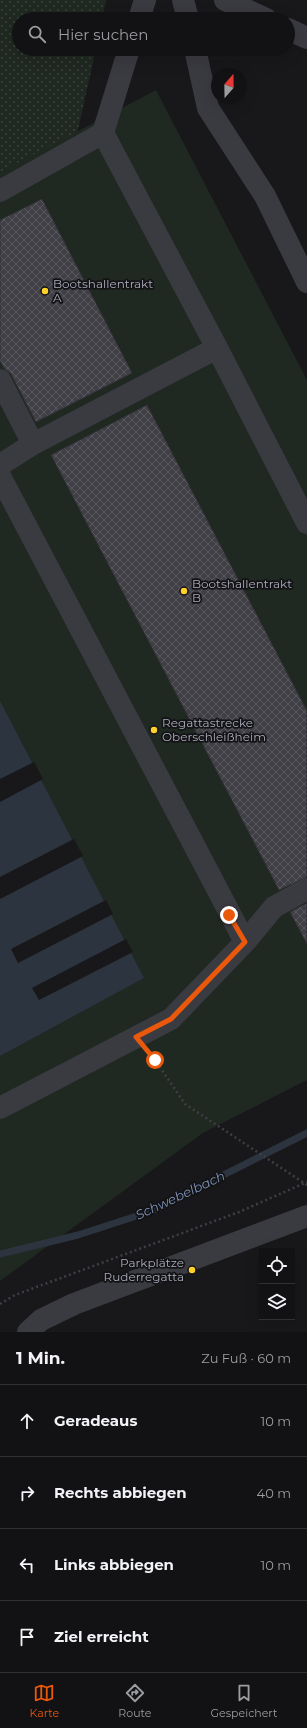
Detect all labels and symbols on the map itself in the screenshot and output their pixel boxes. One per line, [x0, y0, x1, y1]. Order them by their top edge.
north arrow [211, 68, 247, 104]
place label: Bootshallentrakt A [53, 276, 153, 305]
marker: Bootshallentrakt A [40, 286, 50, 296]
place label: Bootshallentrakt B [192, 576, 292, 605]
marker: Bootshallentrakt B [179, 586, 189, 596]
place label: Regattastrecke Oberschleißheim [162, 715, 266, 744]
marker: Regattastrecke Oberschleißheim [149, 725, 159, 735]
route end [220, 906, 238, 924]
route start [146, 1051, 164, 1069]
water label: Schwebelbach [133, 1167, 227, 1223]
place label: Parkplätze Ruderregatta [104, 1255, 184, 1284]
marker: Parkplätze Ruderregatta [187, 1265, 197, 1275]

